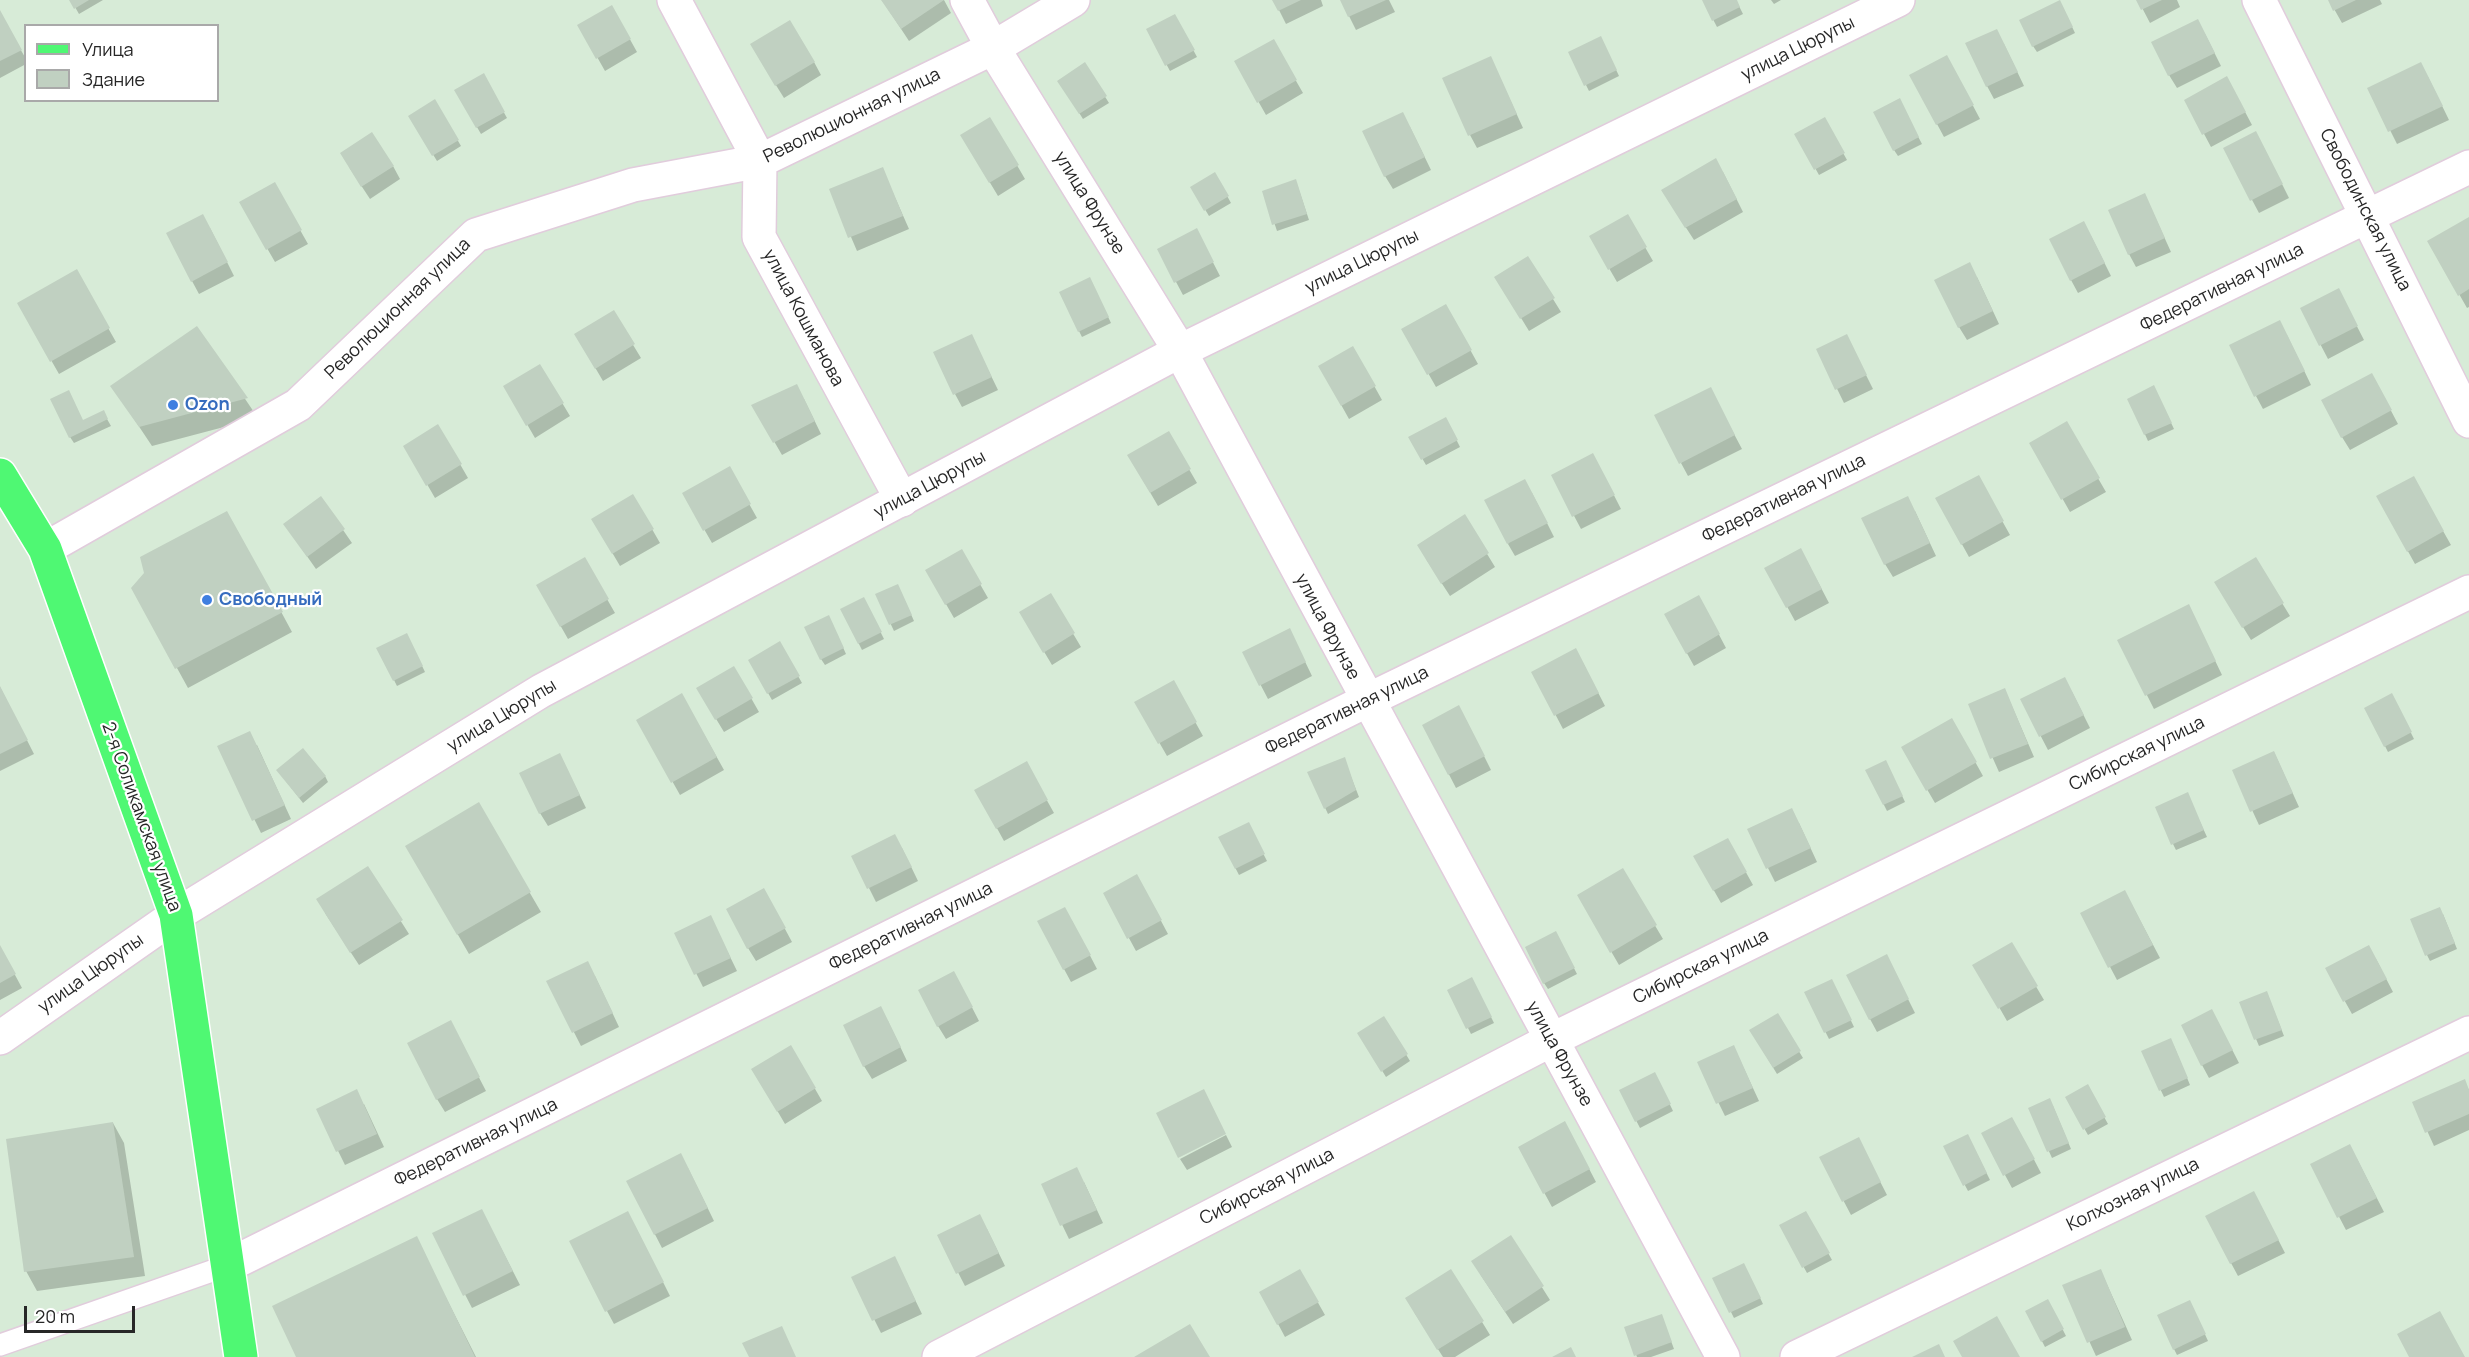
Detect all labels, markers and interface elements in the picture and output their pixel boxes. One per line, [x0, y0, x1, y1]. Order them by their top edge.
street label: улица Цюрупы [1738, 12, 1858, 86]
legend [24, 24, 219, 102]
text: Улица [82, 37, 134, 61]
street label: Революционная улица [760, 64, 944, 168]
text: Здание [82, 67, 145, 91]
street label: Свободинская улица [2315, 125, 2415, 295]
street label: улица Фрунзе [1049, 148, 1129, 258]
street label: улица Цюрупы [1302, 225, 1422, 299]
street label: Революционная улица [321, 234, 475, 384]
street label: Федеративная улица [2137, 239, 2307, 337]
street label: улица Кошманова [758, 246, 848, 390]
place label: Ozon [185, 394, 230, 416]
marker: Ozon [166, 398, 180, 412]
street label: улица Цюрупы [870, 446, 990, 524]
street label: Федеративная улица [1699, 450, 1869, 548]
street label: улица Фрунзе [1290, 570, 1364, 684]
place label: Свободный [219, 589, 322, 611]
marker: Свободный [200, 593, 214, 607]
street label: Федеративная улица [1262, 662, 1432, 760]
street label: улица Цюрупы [443, 675, 561, 757]
street label: Сибирская улица [2066, 712, 2208, 796]
street label: 2-я Соликамская улица [97, 719, 185, 915]
street label: Федеративная улица [826, 878, 996, 976]
street label: Сибирская улица [1630, 925, 1772, 1009]
street label: улица Цюрупы [34, 930, 148, 1018]
street label: улица Фрунзе [1521, 997, 1597, 1111]
street label: Федеративная улица [391, 1094, 561, 1192]
street label: Сибирская улица [1196, 1144, 1338, 1230]
street label: Колхозная улица [2063, 1154, 2203, 1236]
scale bar [27, 1294, 138, 1332]
text: 20 m [35, 1304, 75, 1328]

